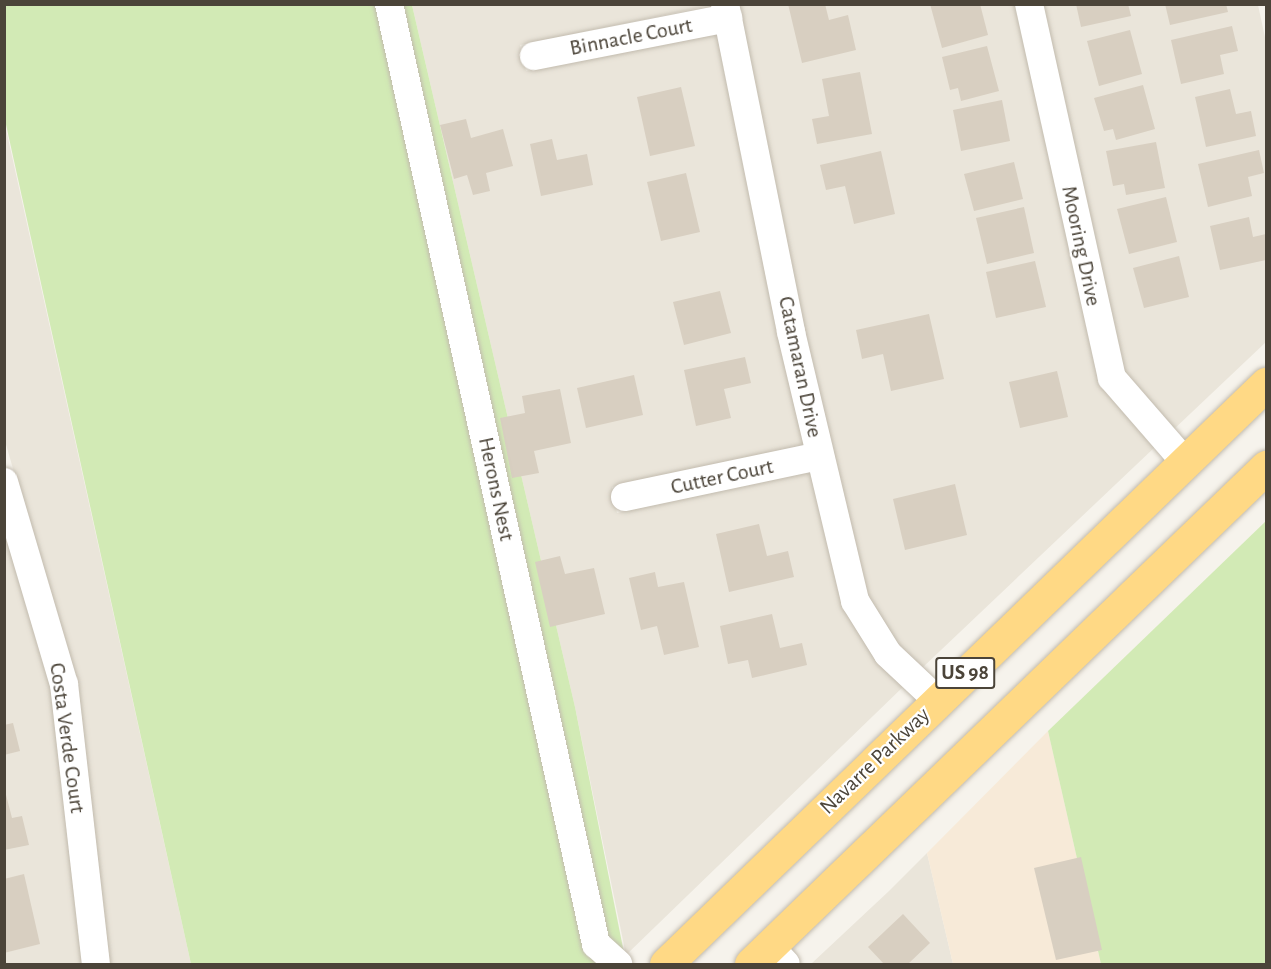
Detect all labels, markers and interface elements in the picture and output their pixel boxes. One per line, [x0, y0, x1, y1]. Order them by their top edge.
street label: Binnacle Court [567, 12, 695, 62]
street label: Mooring Drive [1055, 183, 1107, 309]
street label: Catamaran Drive [772, 294, 828, 440]
street label: Herons Nest [472, 435, 520, 543]
street label: Cutter Court [668, 453, 776, 501]
road number: US 98 [935, 655, 995, 691]
street label: Costa Verde Court [43, 661, 91, 815]
street label: Navarre Parkway [814, 702, 936, 820]

